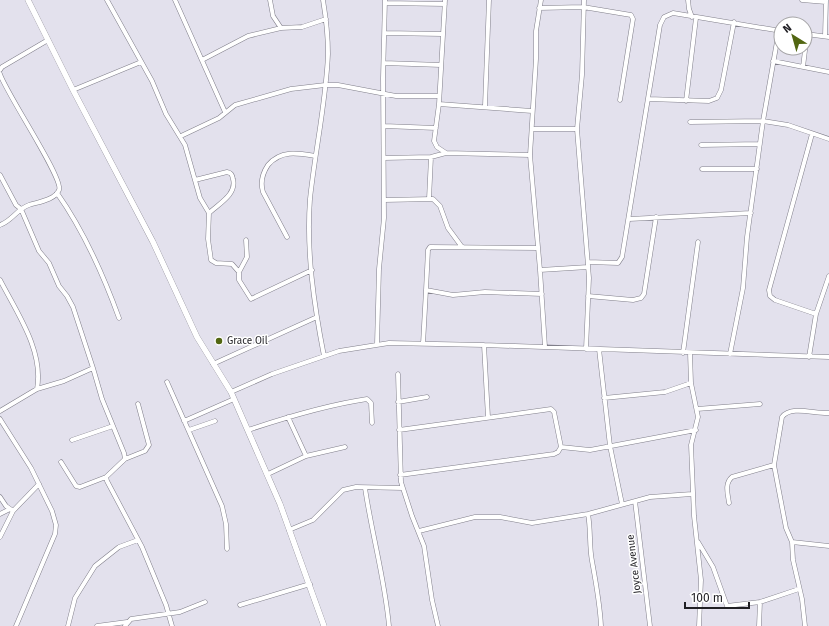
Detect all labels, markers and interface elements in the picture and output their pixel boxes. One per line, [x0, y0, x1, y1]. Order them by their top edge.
north arrow [773, 16, 813, 56]
text: N [780, 21, 794, 36]
place label: Grace Oil [227, 335, 268, 347]
marker: Grace Oil [214, 336, 224, 346]
street label: Joyce Avenue [624, 534, 644, 594]
scale bar [685, 584, 749, 610]
text: 100 m [691, 591, 723, 605]

